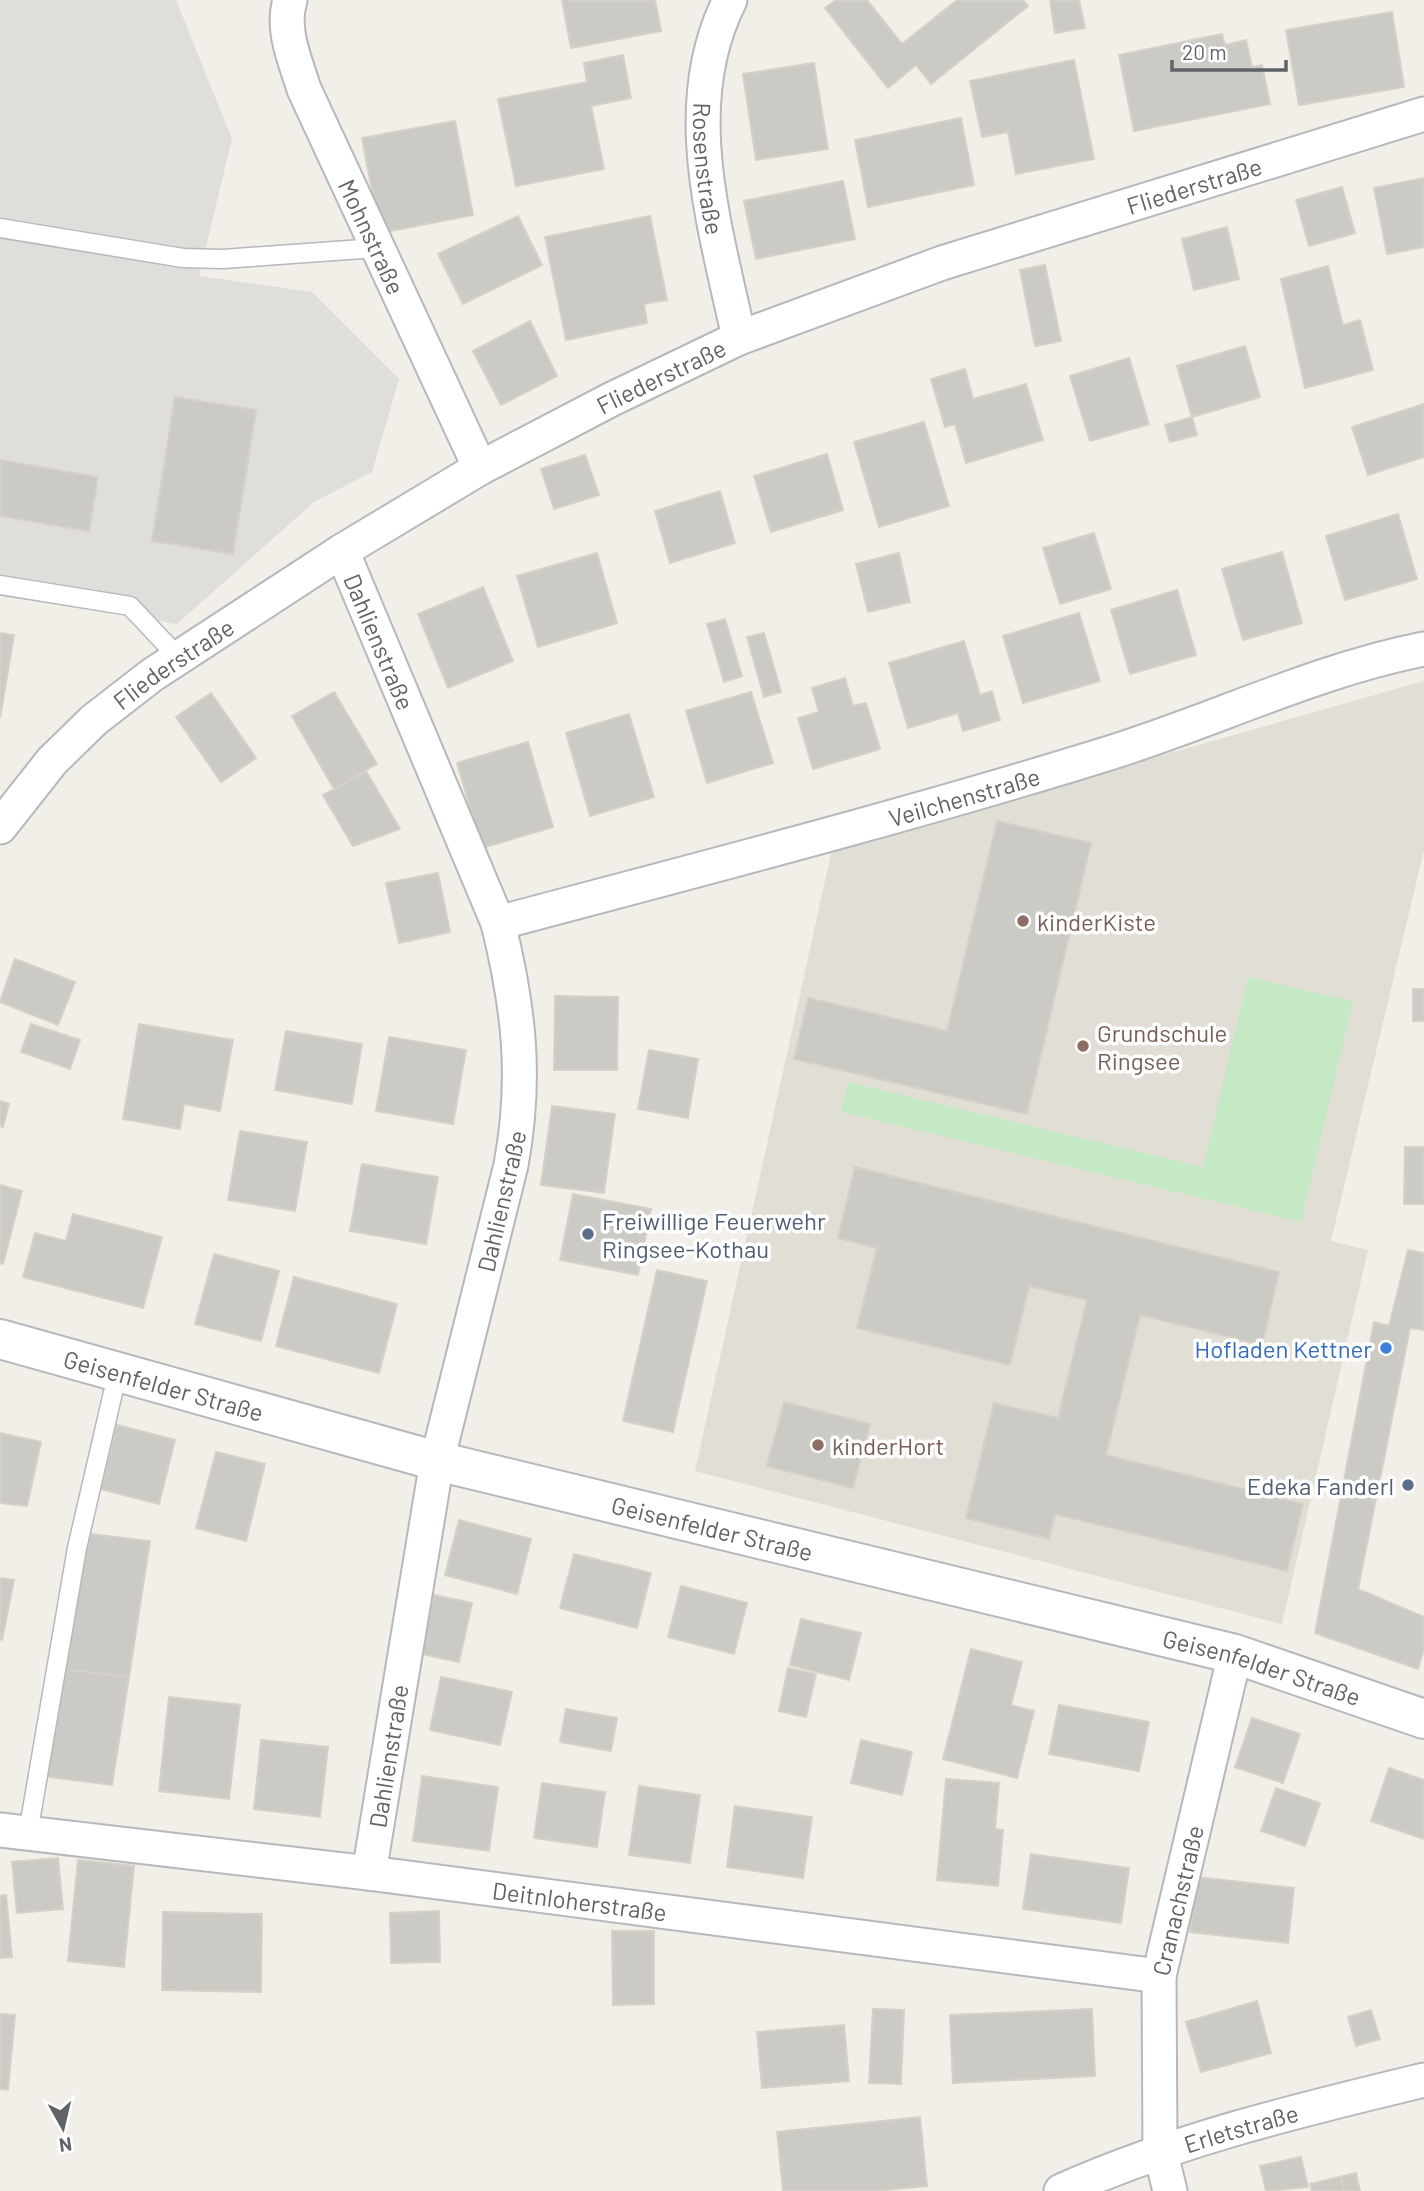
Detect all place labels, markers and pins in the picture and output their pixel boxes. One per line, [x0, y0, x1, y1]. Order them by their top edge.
place label: kinderKiste [1037, 907, 1156, 936]
marker: kinderKiste [1015, 913, 1031, 929]
place label: Grundschule Ringsee [1097, 1018, 1227, 1075]
marker: Grundschule Ringsee [1075, 1038, 1091, 1054]
place label: Freiwillige Feuerwehr Ringsee-Kothau [602, 1206, 826, 1263]
marker: Freiwillige Feuerwehr Ringsee-Kothau [580, 1226, 596, 1242]
place label: Hofladen Kettner [1195, 1334, 1372, 1363]
marker: Hofladen Kettner [1378, 1340, 1394, 1356]
place label: kinderHort [832, 1431, 944, 1460]
marker: kinderHort [810, 1437, 826, 1453]
place label: Edeka Fanderl [1247, 1471, 1394, 1500]
marker: Edeka Fanderl [1400, 1477, 1416, 1493]

